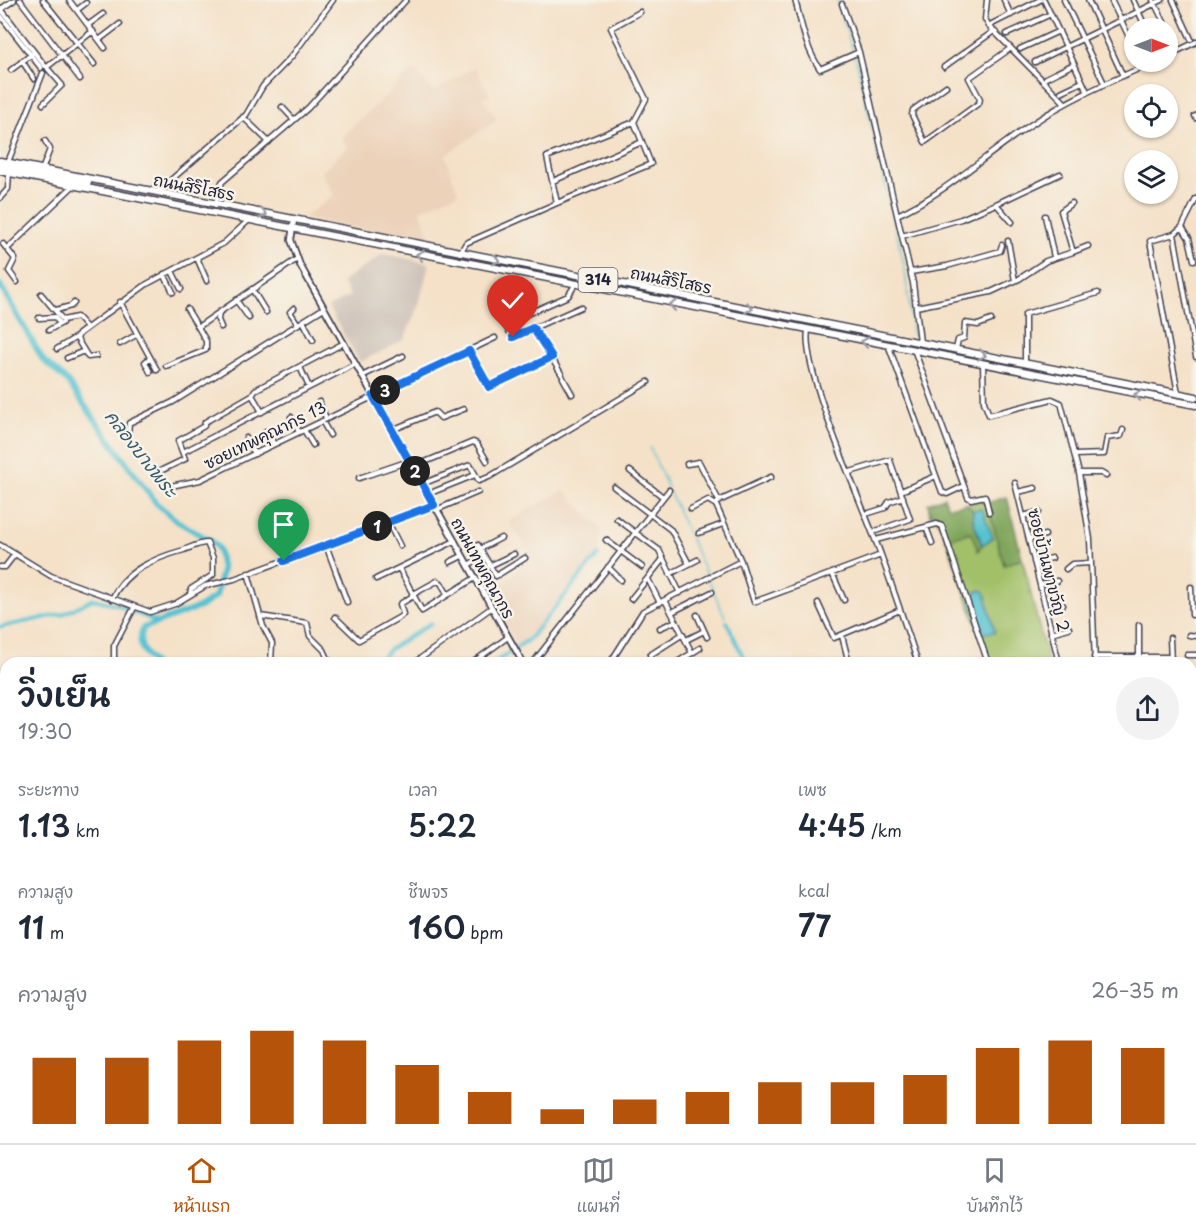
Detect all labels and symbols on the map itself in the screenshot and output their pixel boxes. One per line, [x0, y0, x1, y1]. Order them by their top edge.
north arrow [1124, 18, 1178, 72]
street label: ถนนสิริโสธร [151, 166, 237, 206]
one-way arrow [258, 207, 268, 220]
one-way arrow [415, 249, 425, 262]
one-way arrow [490, 253, 500, 266]
street label: ถนนสิริโสธร [628, 259, 714, 299]
road number: 314 [578, 268, 618, 292]
pin [487, 275, 538, 337]
one-way arrow [668, 299, 678, 312]
one-way arrow [744, 301, 754, 314]
one-way arrow [860, 336, 870, 349]
one-way arrow [976, 348, 986, 361]
pin: 3 [370, 375, 400, 405]
one-way arrow [1134, 389, 1144, 402]
street label: ซอยเทพคุณากร 13 [199, 394, 331, 476]
water label: คลองบางพระ [99, 404, 186, 504]
pin: 2 [400, 456, 430, 486]
pin [258, 499, 309, 561]
street label: ซอยบ้านพาขวัญ 2 [1023, 505, 1077, 634]
pin: 1 [362, 511, 392, 541]
street label: ถนนเทพคุณากร [444, 512, 522, 624]

